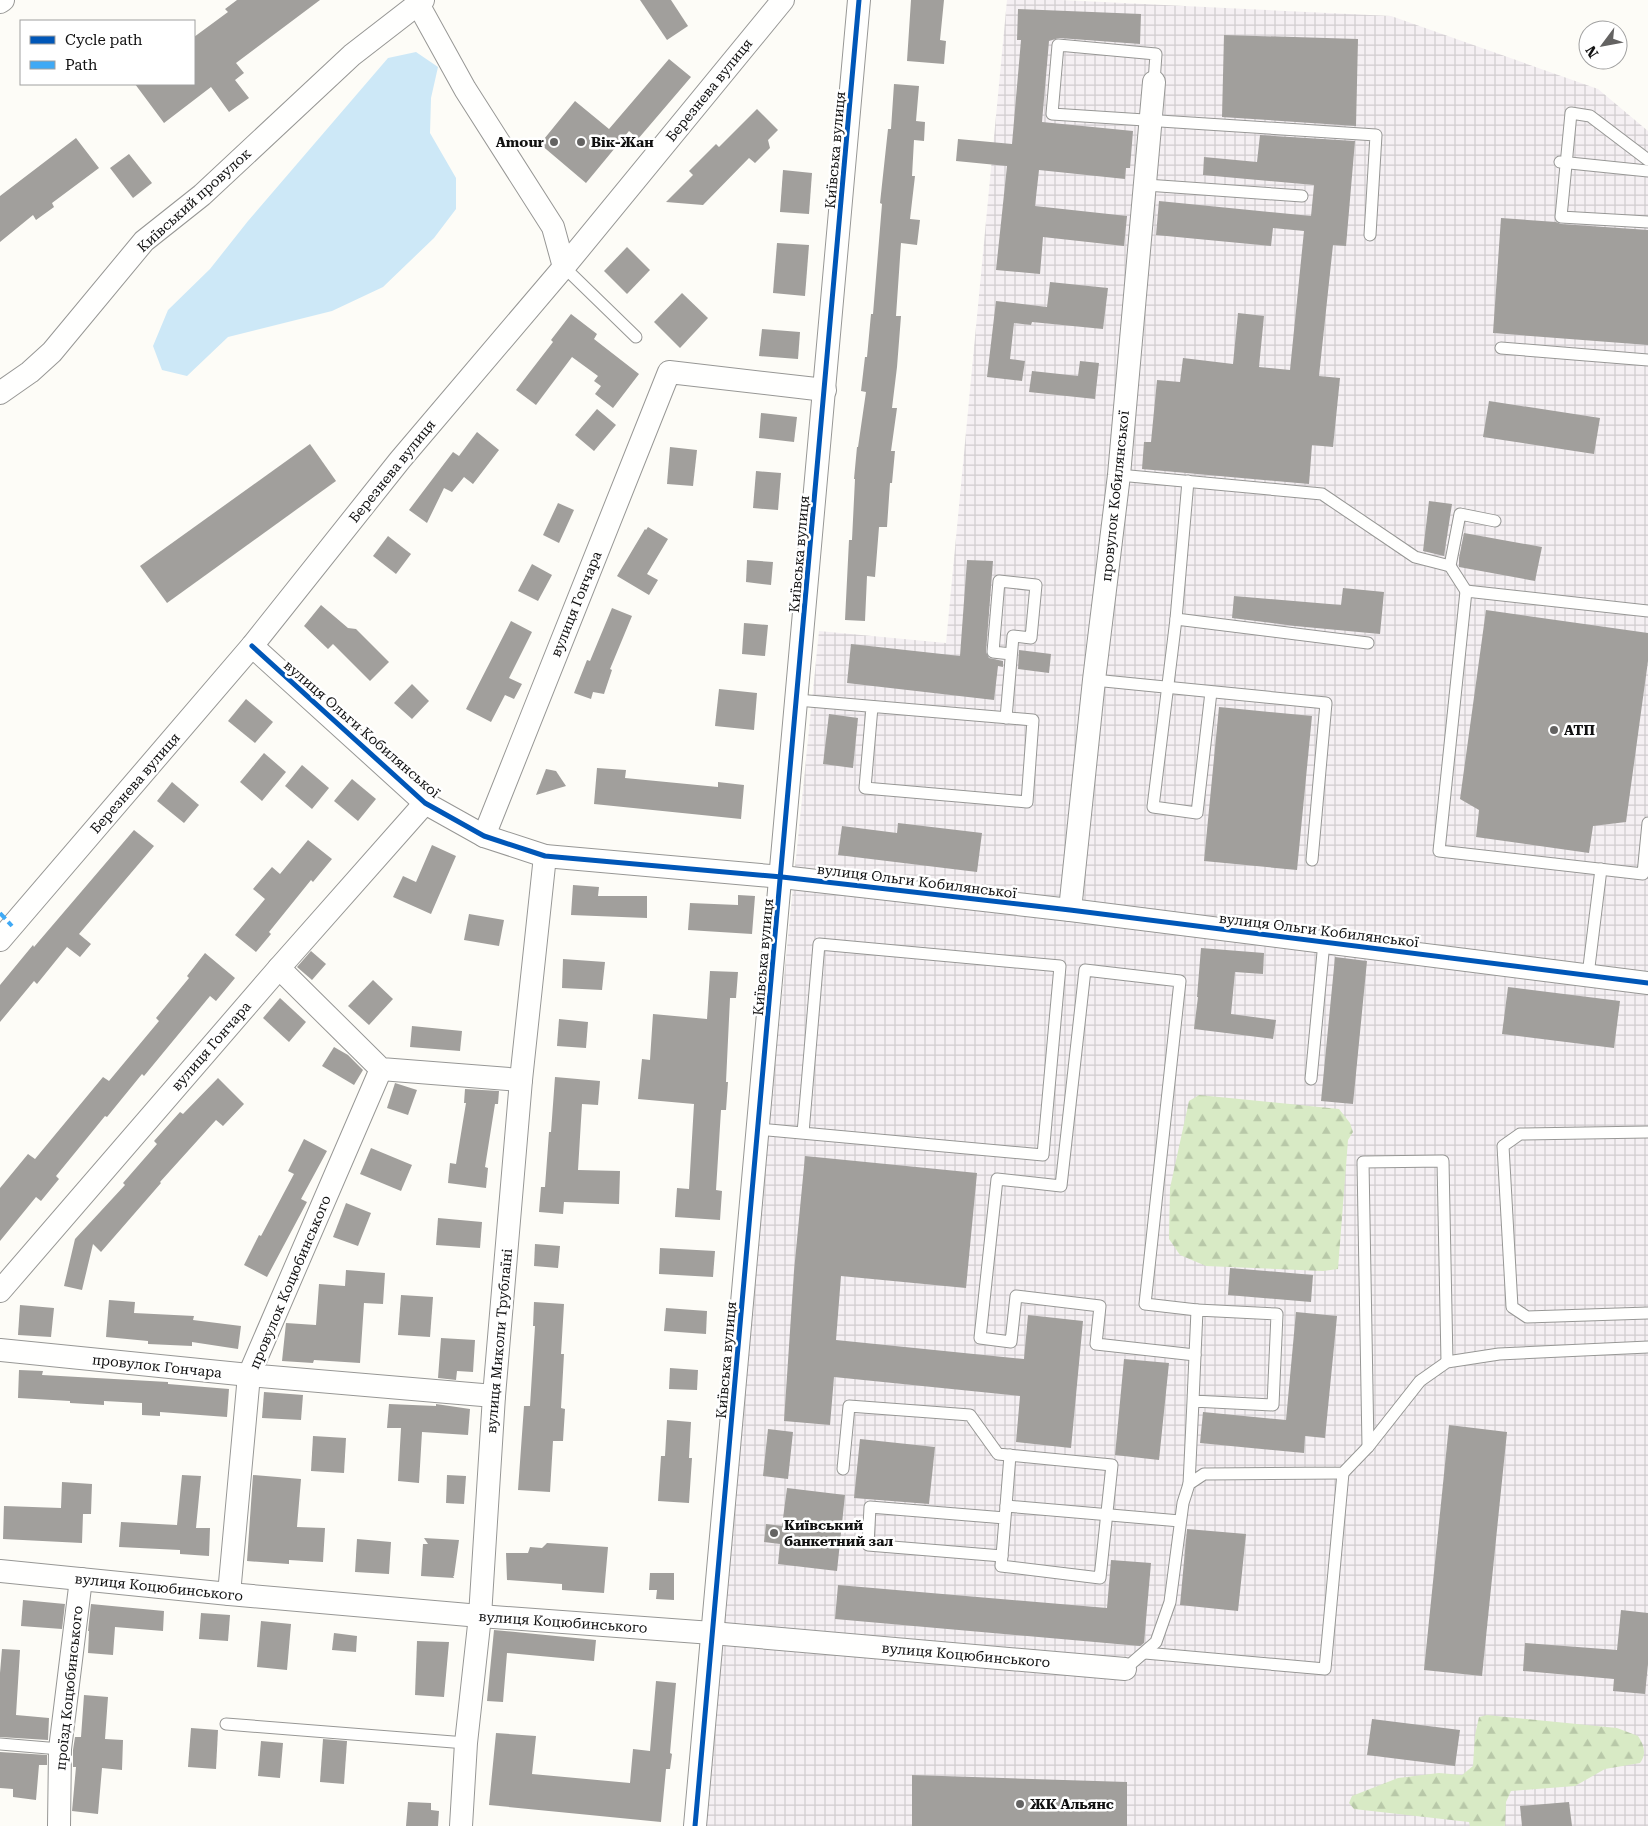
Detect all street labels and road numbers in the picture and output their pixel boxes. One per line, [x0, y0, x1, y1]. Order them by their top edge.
street label: Березнева вулиця [663, 35, 755, 145]
street label: Київська вулиця [822, 91, 848, 209]
street label: Київський провулок [134, 145, 254, 255]
street label: провулок Кобилянської [1098, 409, 1132, 582]
street label: Березнева вулиця [346, 416, 438, 526]
street label: Київська вулиця [786, 495, 812, 613]
street label: вулиця Гончара [547, 548, 605, 659]
street label: вулиця Ольги Кобилянської [281, 657, 444, 801]
street label: Березнева вулиця [87, 730, 183, 836]
street label: вулиця Ольги Кобилянської [816, 861, 1018, 901]
street label: Київська вулиця [750, 898, 776, 1016]
street label: вулиця Ольги Кобилянської [1218, 910, 1420, 950]
street label: вулиця Гончара [168, 998, 254, 1094]
street label: провулок Коцюбинського [246, 1193, 334, 1371]
street label: вулиця Миколи Трублаїні [483, 1247, 515, 1434]
street label: Київська вулиця [713, 1301, 739, 1419]
street label: провулок Гончара [91, 1351, 223, 1381]
street label: вулиця Коцюбинського [74, 1570, 244, 1604]
street label: проїзд Коцюбинського [52, 1605, 86, 1771]
street label: вулиця Коцюбинського [478, 1608, 648, 1636]
street label: вулиця Коцюбинського [881, 1640, 1051, 1670]

